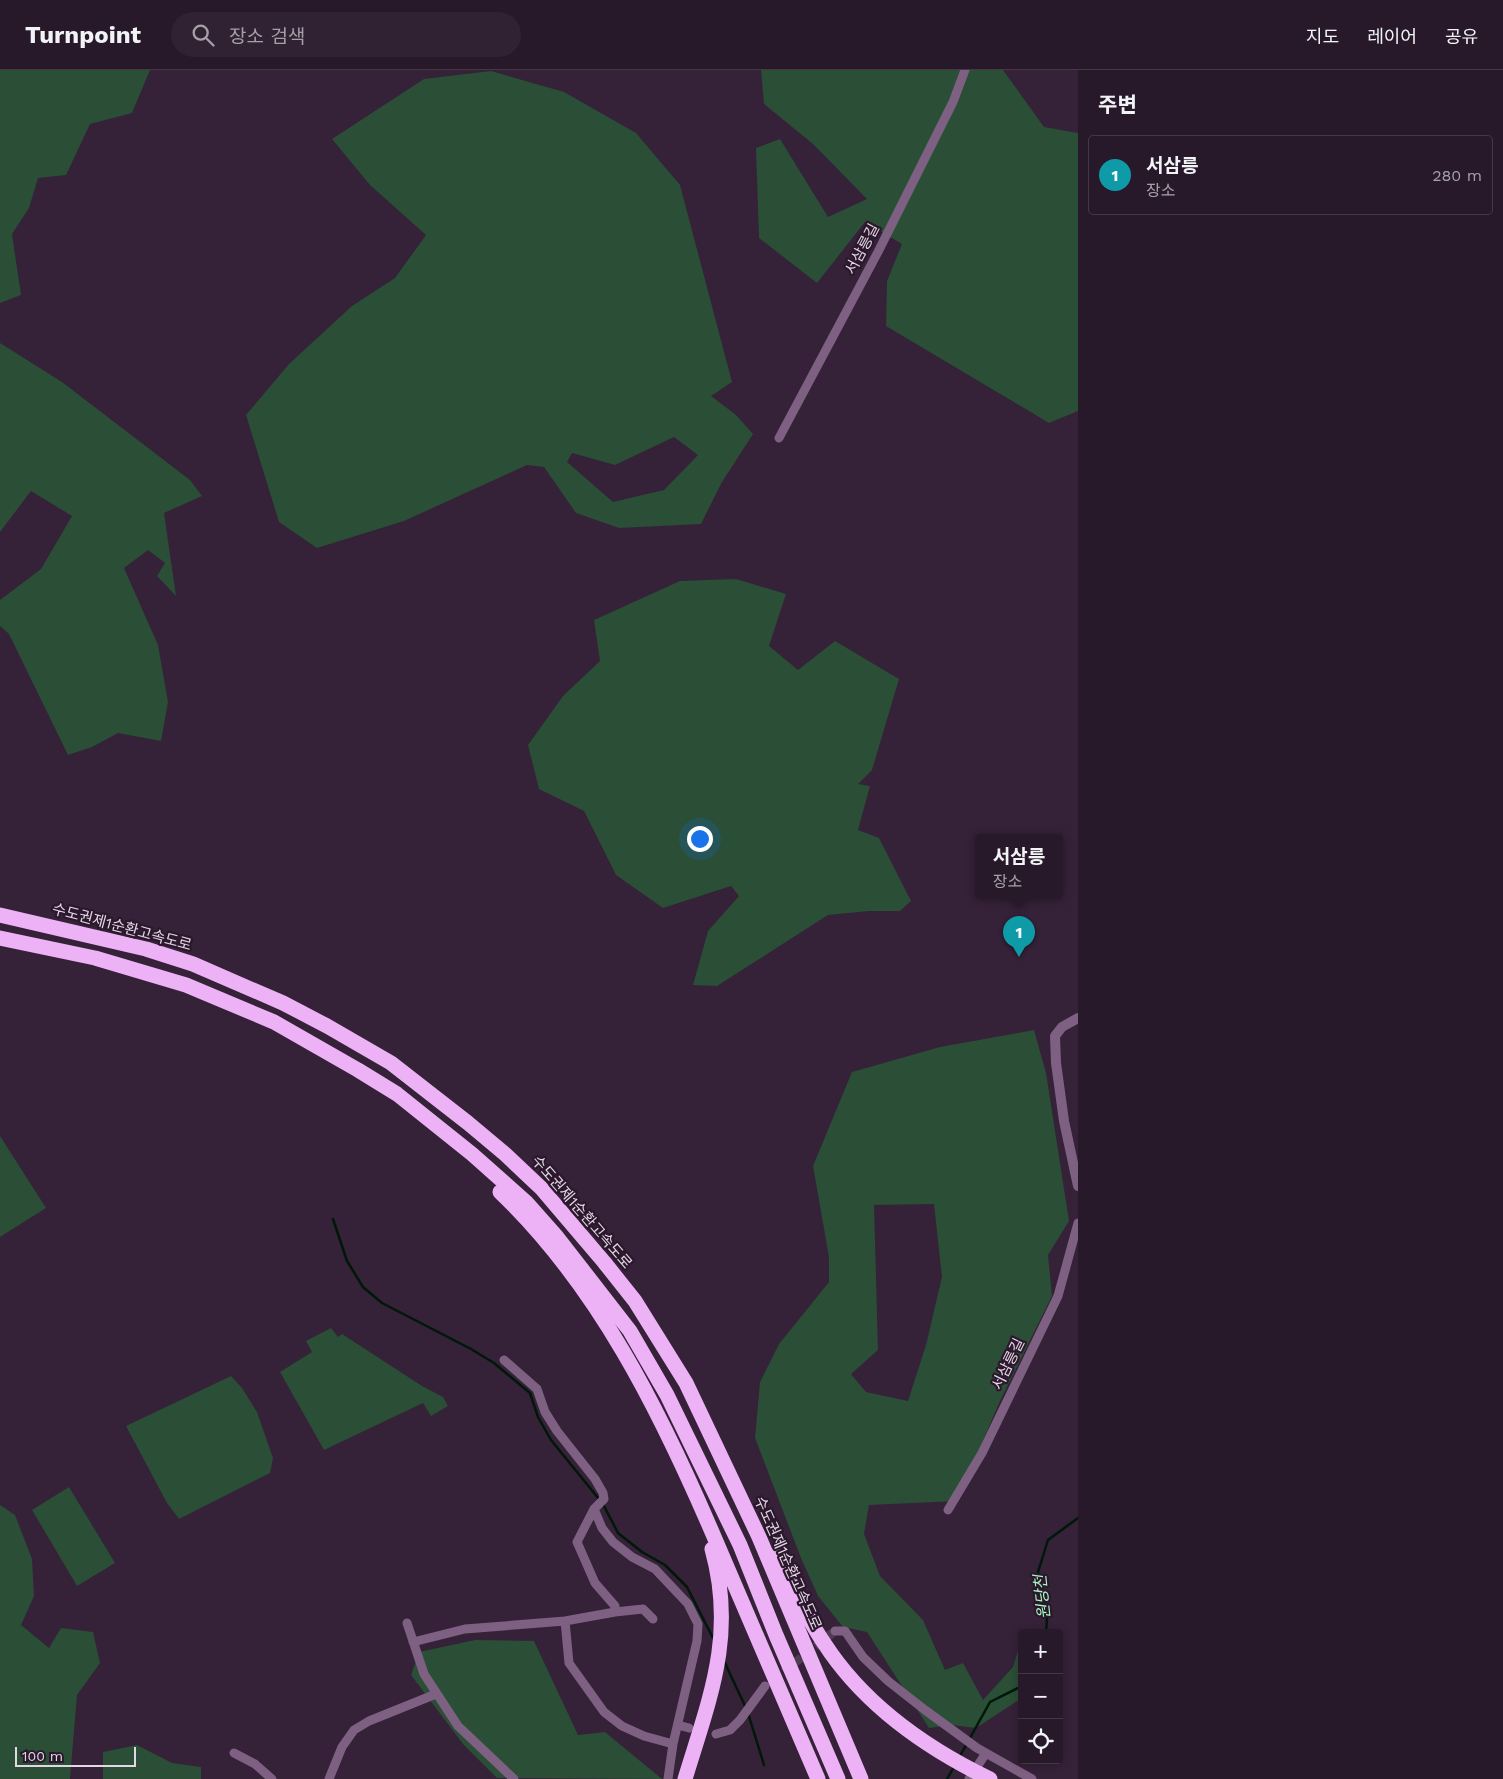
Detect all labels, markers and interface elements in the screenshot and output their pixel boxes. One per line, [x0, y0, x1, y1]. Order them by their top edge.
search box [171, 12, 521, 57]
text: Turnpoint [25, 21, 141, 49]
icon: search [189, 21, 217, 49]
text: 장소 검색 [229, 25, 305, 48]
text: 지도 [1306, 26, 1339, 47]
text: 레이어 [1367, 26, 1417, 47]
text: 공유 [1445, 26, 1478, 47]
text: 주변 [1098, 92, 1137, 117]
text: 서삼릉 [1146, 154, 1198, 177]
text: 1 [1112, 166, 1118, 185]
text: 280 m [1432, 166, 1482, 185]
text: 장소 [1146, 181, 1175, 200]
street label: 서삼릉길 [841, 220, 883, 278]
your location [687, 826, 713, 852]
popup [975, 834, 1063, 899]
text: 서삼릉 [993, 845, 1045, 868]
text: 장소 [993, 872, 1022, 891]
street label: 수도권제1순환고속도로 [50, 900, 194, 954]
pin: 1 [1003, 916, 1035, 957]
street label: 수도권제1순환고속도로 [528, 1152, 636, 1272]
street label: 서삼릉길 [988, 1335, 1028, 1393]
street label: 수도권제1순환고속도로 [751, 1494, 825, 1632]
water label: 원당천 [1030, 1572, 1054, 1620]
map controls [1018, 1629, 1063, 1764]
button: + [1018, 1629, 1063, 1674]
button: − [1018, 1674, 1063, 1719]
button: locate [1018, 1719, 1063, 1764]
scale bar [15, 1744, 136, 1767]
text: 100 m [22, 1748, 63, 1764]

